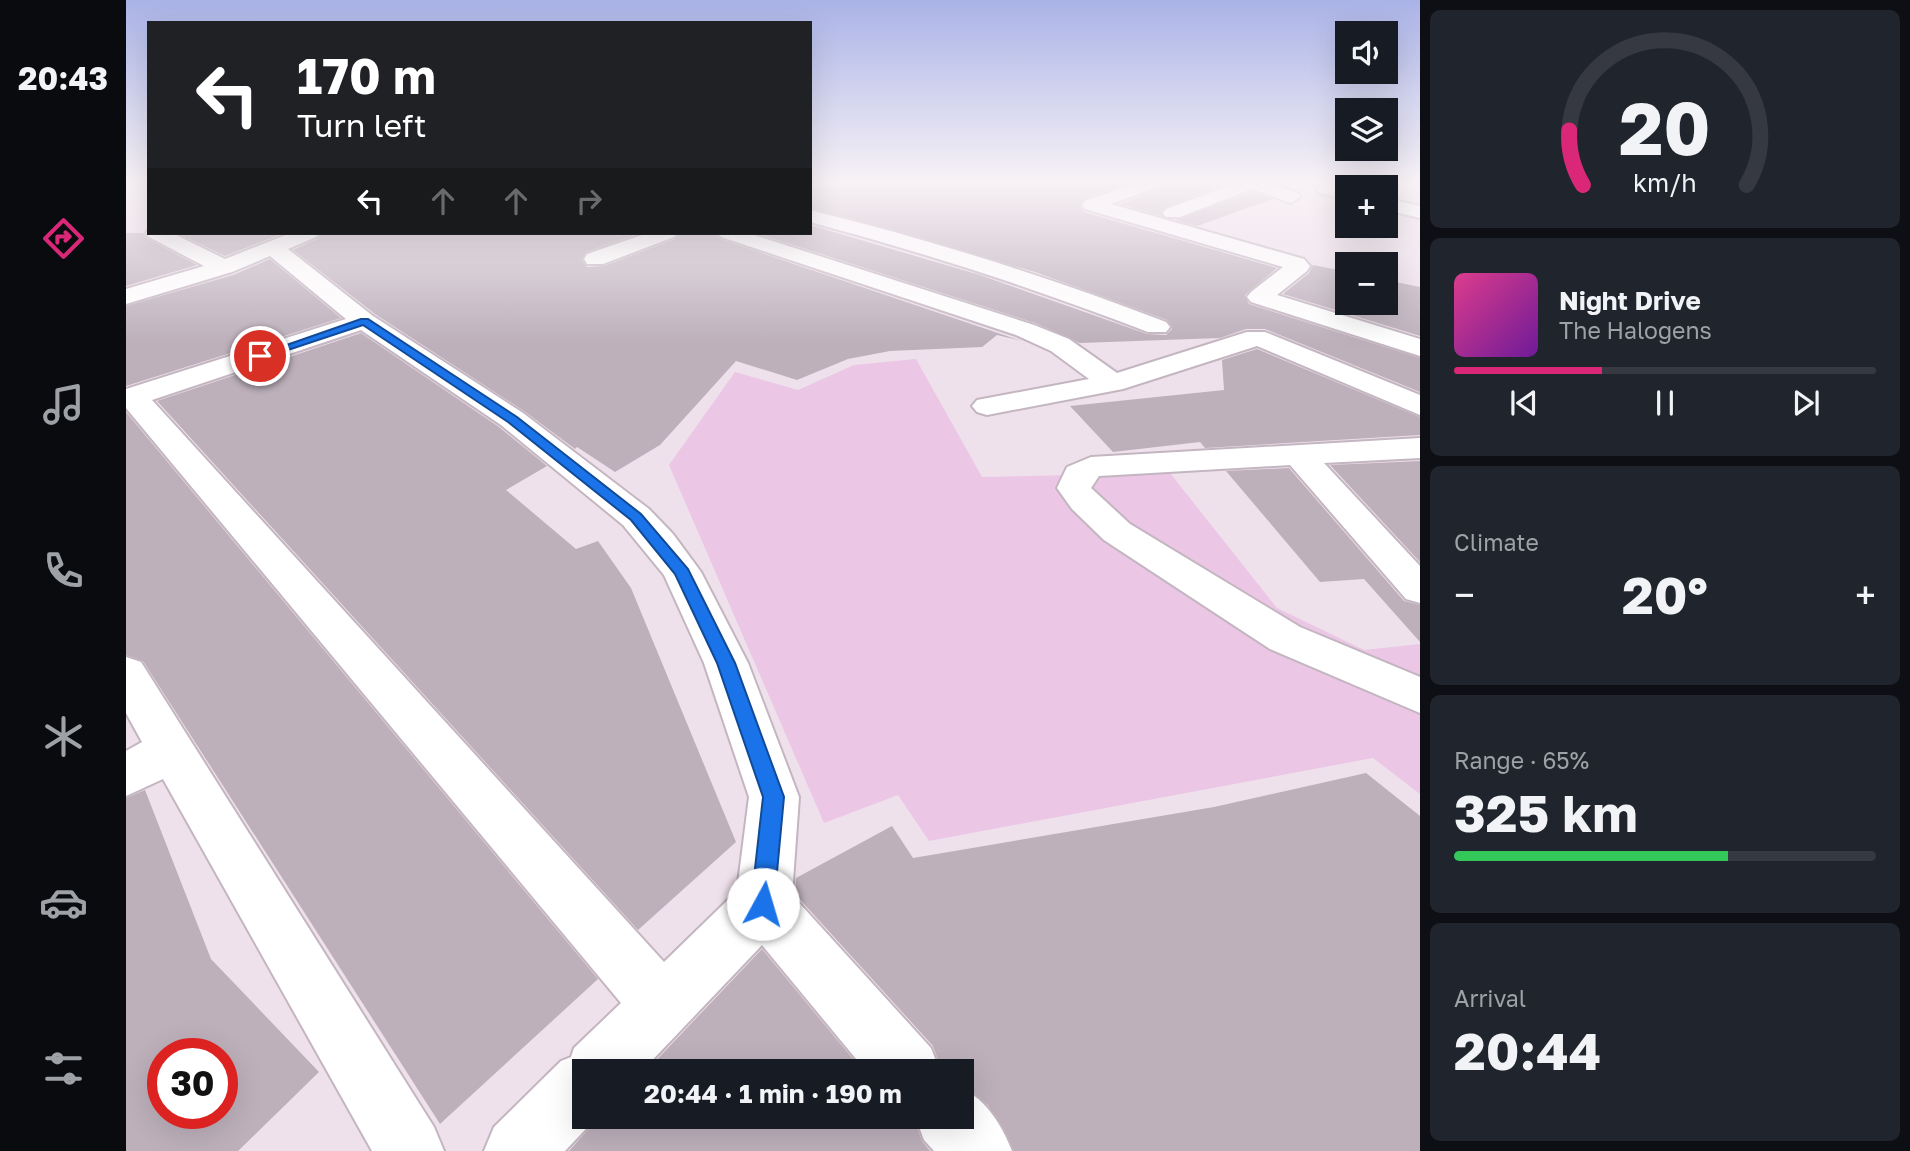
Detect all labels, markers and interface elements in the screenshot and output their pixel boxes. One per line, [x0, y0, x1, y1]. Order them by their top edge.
map controls [1335, 21, 1398, 315]
button: sound [1335, 21, 1398, 84]
text: 170 m [297, 46, 436, 105]
icon: left [182, 49, 273, 140]
text: 20:43 [18, 59, 108, 97]
text: 20 [1619, 84, 1711, 171]
button: layers [1335, 98, 1398, 161]
text: Turn left [297, 106, 426, 144]
text: km/h [1633, 167, 1697, 198]
button: + [1335, 175, 1398, 238]
icon: left [351, 182, 389, 220]
icon: ahead [424, 182, 462, 220]
icon: ahead [497, 182, 535, 220]
icon: right [570, 182, 608, 220]
icon: directions [39, 214, 88, 263]
button: − [1335, 252, 1398, 315]
text: Night Drive [1559, 285, 1701, 316]
text: The Halogens [1559, 316, 1712, 344]
pin [230, 326, 290, 386]
icon: arrive [241, 337, 279, 375]
icon: music [39, 380, 88, 429]
icon: previous [1505, 384, 1543, 422]
icon: pause [1646, 384, 1684, 422]
icon: next [1787, 384, 1825, 422]
text: Climate [1454, 528, 1539, 556]
icon: phone [39, 546, 88, 595]
text: 20° [1622, 563, 1708, 625]
text: − [1454, 572, 1475, 617]
text: + [1855, 572, 1876, 617]
icon: climate [39, 712, 88, 761]
text: Range · 65% [1454, 746, 1589, 774]
text: 325 km [1454, 781, 1638, 843]
position arrow [726, 867, 800, 941]
icon: car [39, 878, 88, 927]
text: Arrival [1454, 984, 1526, 1012]
text: 20:44 [1454, 1019, 1601, 1081]
speed limit sign: 30 [147, 1038, 238, 1129]
icon: filters [39, 1044, 88, 1093]
text: 20:44 · 1 min · 190 m [644, 1078, 902, 1109]

